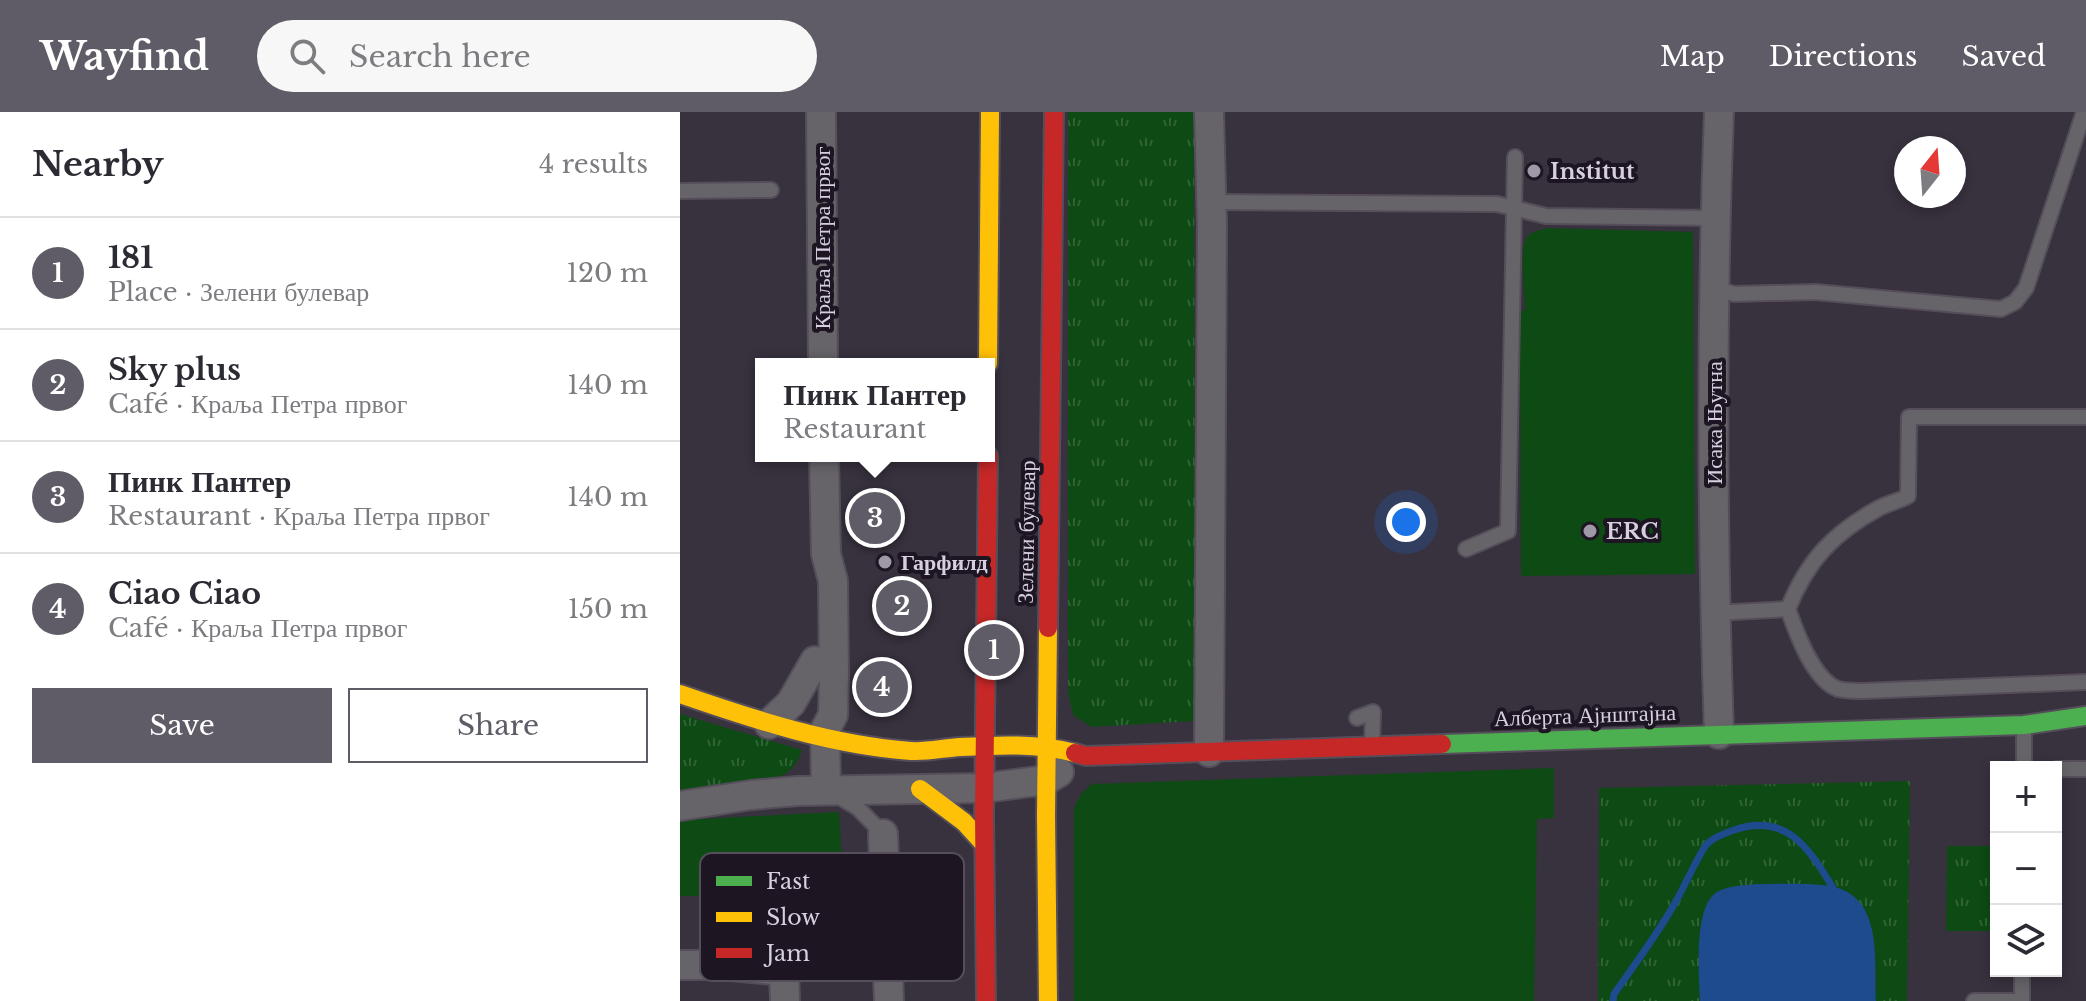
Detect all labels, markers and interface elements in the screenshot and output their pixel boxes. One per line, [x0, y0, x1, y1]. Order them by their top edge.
search box [257, 20, 817, 92]
text: Wayfind [40, 33, 209, 80]
icon: search [285, 34, 329, 78]
text: Search here [349, 38, 531, 75]
text: Map [1660, 39, 1725, 74]
text: Directions [1769, 39, 1918, 74]
text: Saved [1962, 39, 2046, 74]
north arrow [1894, 136, 1966, 208]
text: Nearby [32, 143, 164, 185]
street label: Краља Петра првог [809, 146, 836, 330]
text: 4 results [539, 148, 648, 180]
place label: Institut [1550, 158, 1635, 185]
marker: Institut [1525, 162, 1543, 180]
text: 181 [108, 239, 153, 276]
text: 1 [52, 257, 64, 289]
text: 120 m [566, 257, 648, 289]
text: Place · Зелени булевар [108, 276, 369, 308]
text: Sky plus [108, 351, 241, 388]
popup [755, 358, 995, 462]
street label: Исака Њутна [1701, 361, 1728, 485]
text: 2 [50, 369, 66, 401]
text: 140 m [567, 369, 648, 401]
text: Пинк Пантер [783, 376, 967, 413]
text: Café · Краља Петра првог [108, 388, 407, 420]
text: Restaurant [783, 413, 926, 445]
street label: Зелени булевар [1012, 460, 1041, 604]
text: Пинк Пантер [108, 463, 292, 500]
text: 3 [50, 481, 66, 513]
text: 140 m [567, 481, 648, 513]
pin: 3 [849, 488, 901, 548]
text: Restaurant · Краља Петра првог [108, 500, 490, 532]
your location [1386, 502, 1426, 542]
place label: ERC [1606, 518, 1659, 545]
marker: ERC [1581, 522, 1599, 540]
place label: Гарфилд [901, 549, 988, 576]
marker: Гарфилд [876, 553, 894, 571]
text: Ciao Ciao [108, 575, 261, 612]
pin: 2 [876, 576, 928, 636]
text: 4 [49, 593, 67, 625]
text: 150 m [568, 593, 648, 625]
text: Café · Краља Петра првог [108, 612, 407, 644]
pin: 1 [968, 620, 1020, 680]
pin: 4 [856, 657, 908, 717]
button: Save [32, 688, 332, 763]
button: Share [348, 688, 648, 763]
street label: Алберта Ајнштајна [1493, 699, 1677, 732]
map controls [1990, 761, 2062, 977]
button: + [1990, 761, 2062, 833]
button: − [1990, 833, 2062, 905]
legend [700, 853, 964, 981]
text: Fast [766, 868, 811, 895]
text: Slow [766, 904, 820, 931]
button: layers [1990, 905, 2062, 977]
text: Jam [763, 940, 810, 967]

